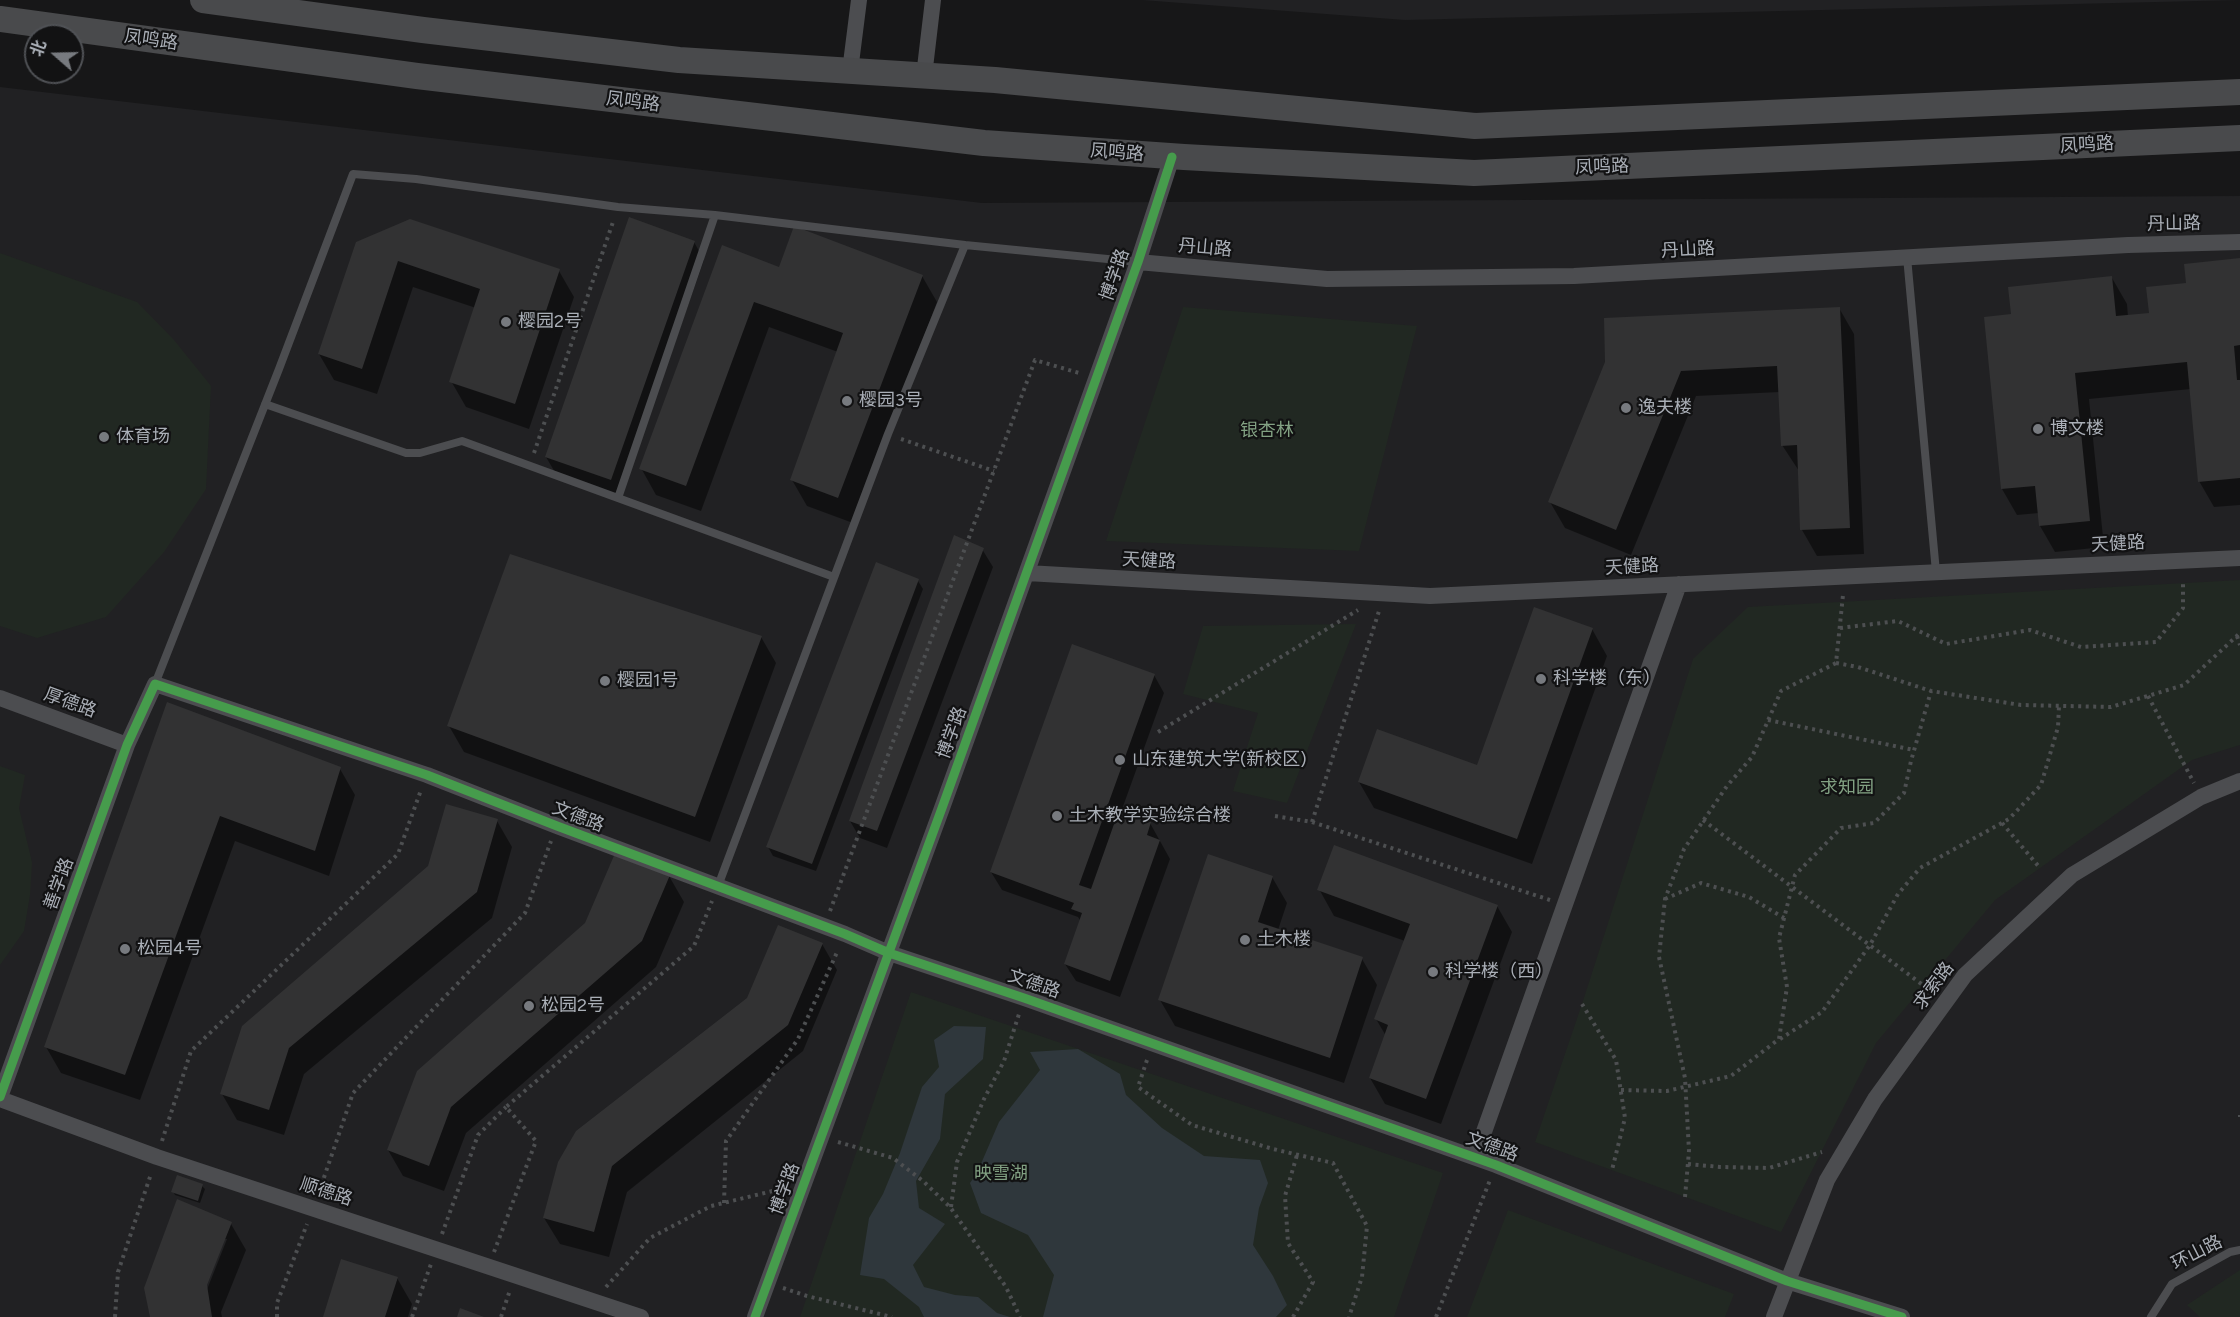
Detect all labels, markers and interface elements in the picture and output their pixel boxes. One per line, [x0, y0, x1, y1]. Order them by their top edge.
north arrow [24, 24, 84, 84]
street label: 凤鸣路 [123, 26, 179, 54]
text: 北 [27, 38, 50, 59]
street label: 凤鸣路 [605, 88, 661, 116]
street label: 凤鸣路 [2059, 133, 2115, 157]
street label: 凤鸣路 [1089, 140, 1145, 166]
street label: 凤鸣路 [1575, 155, 1629, 179]
street label: 丹山路 [2147, 213, 2201, 235]
street label: 丹山路 [1177, 235, 1233, 261]
street label: 丹山路 [1660, 238, 1716, 262]
street label: 博学路 [1096, 246, 1134, 304]
place label: 樱园2号 [518, 311, 582, 333]
marker: 樱园2号 [499, 315, 513, 329]
place label: 樱园3号 [859, 390, 923, 412]
marker: 樱园3号 [840, 394, 854, 408]
place label: 逸夫楼 [1638, 397, 1692, 419]
marker: 逸夫楼 [1619, 401, 1633, 415]
place label: 博文楼 [2050, 418, 2104, 440]
park label: 银杏林 [1240, 420, 1294, 442]
marker: 博文楼 [2031, 422, 2045, 436]
place label: 体育场 [116, 426, 170, 448]
marker: 体育场 [97, 430, 111, 444]
street label: 天健路 [2090, 532, 2146, 556]
street label: 天健路 [1121, 549, 1177, 573]
street label: 天健路 [1604, 555, 1660, 579]
place label: 科学楼（东） [1553, 668, 1661, 690]
place label: 樱园1号 [617, 670, 678, 692]
marker: 科学楼（东） [1534, 672, 1548, 686]
marker: 樱园1号 [598, 674, 612, 688]
street label: 厚德路 [41, 684, 99, 722]
street label: 博学路 [933, 704, 971, 762]
place label: 山东建筑大学(新校区) [1132, 749, 1307, 771]
marker: 山东建筑大学(新校区) [1113, 753, 1127, 767]
park label: 求知园 [1820, 777, 1874, 799]
street label: 文德路 [549, 797, 607, 837]
place label: 土木教学实验综合楼 [1069, 805, 1231, 827]
marker: 土木教学实验综合楼 [1050, 809, 1064, 823]
street label: 善学路 [40, 855, 78, 913]
place label: 土木楼 [1257, 929, 1311, 951]
marker: 土木楼 [1238, 933, 1252, 947]
place label: 松园4号 [137, 938, 202, 960]
marker: 松园4号 [118, 942, 132, 956]
street label: 求索路 [1909, 958, 1959, 1014]
place label: 科学楼（西） [1445, 961, 1553, 983]
street label: 文德路 [1005, 965, 1063, 1003]
marker: 科学楼（西） [1426, 965, 1440, 979]
place label: 松园2号 [541, 995, 605, 1017]
marker: 松园2号 [522, 999, 536, 1013]
street label: 文德路 [1463, 1128, 1521, 1166]
street label: 博学路 [766, 1160, 804, 1218]
park label: 映雪湖 [974, 1163, 1028, 1185]
street label: 顺德路 [297, 1173, 355, 1211]
street label: 环山路 [2168, 1231, 2226, 1275]

